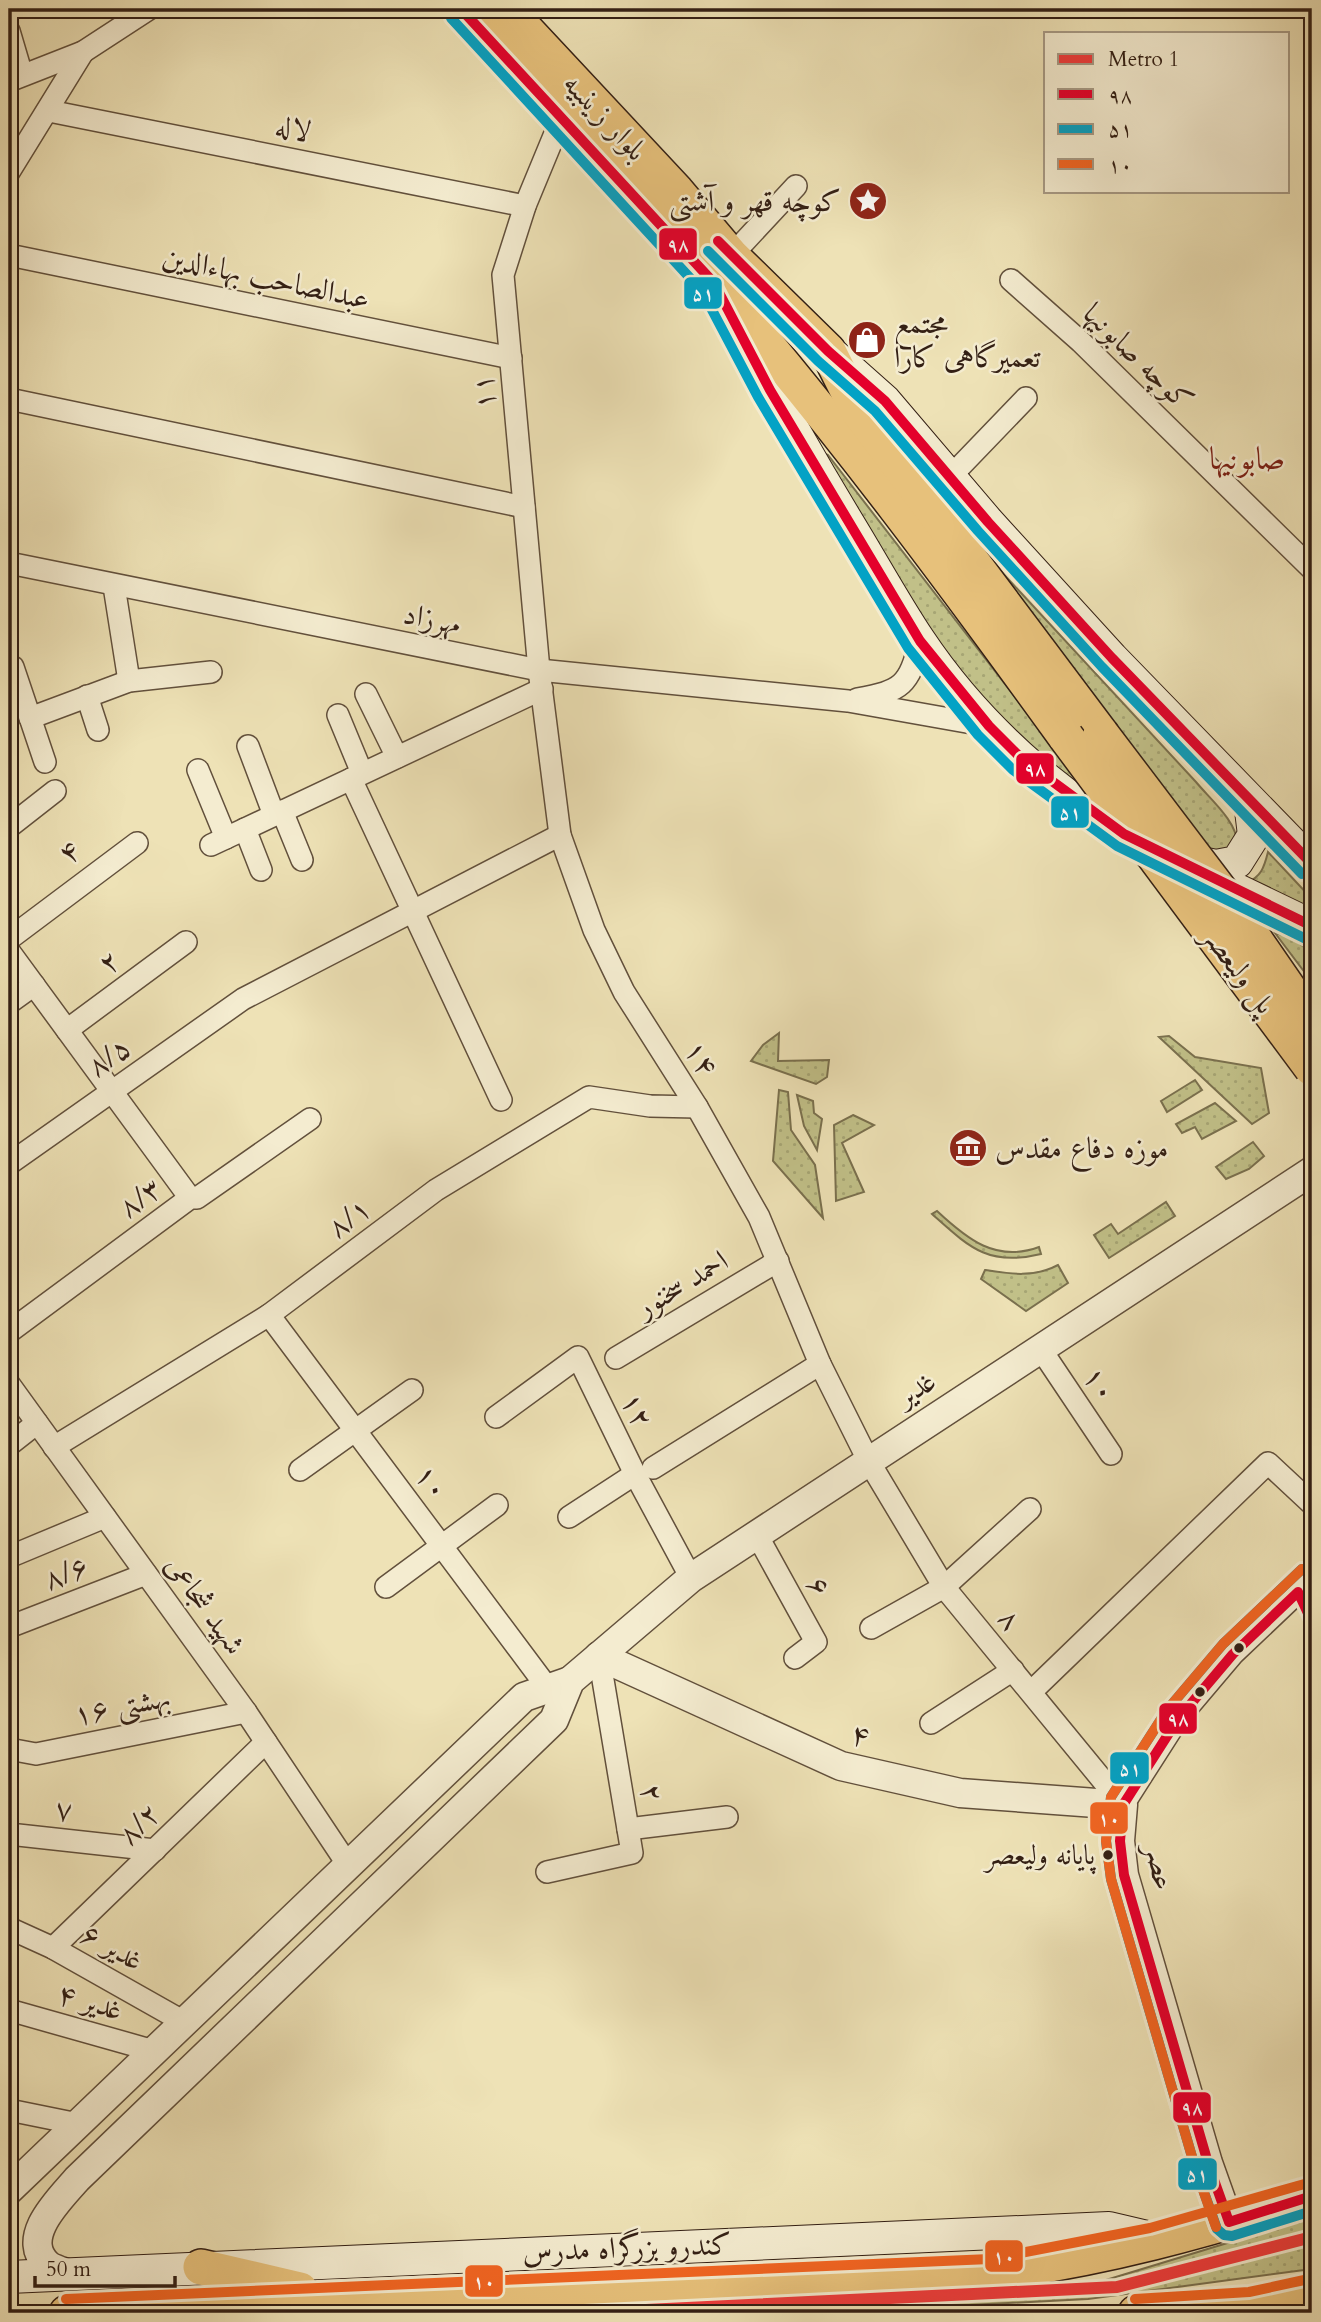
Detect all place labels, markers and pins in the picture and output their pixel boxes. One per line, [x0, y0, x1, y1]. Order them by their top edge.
place icon: کوچه قهر و آشتی [847, 180, 889, 222]
place label: کوچه قهر و آشتی [669, 181, 841, 223]
place label: مجتمع تعمیرگاهی کارا [894, 303, 1041, 378]
shop icon: مجتمع تعمیرگاهی کارا [846, 319, 888, 361]
museum icon: موزه دفاع مقدس [947, 1127, 989, 1169]
place label: موزه دفاع مقدس [995, 1128, 1169, 1173]
unlabelled marker [1232, 1641, 1246, 1655]
unlabelled marker [1193, 1685, 1207, 1699]
place label: پایانه ولیعصر [982, 1836, 1097, 1875]
marker: پایانه ولیعصر [1101, 1848, 1115, 1862]

